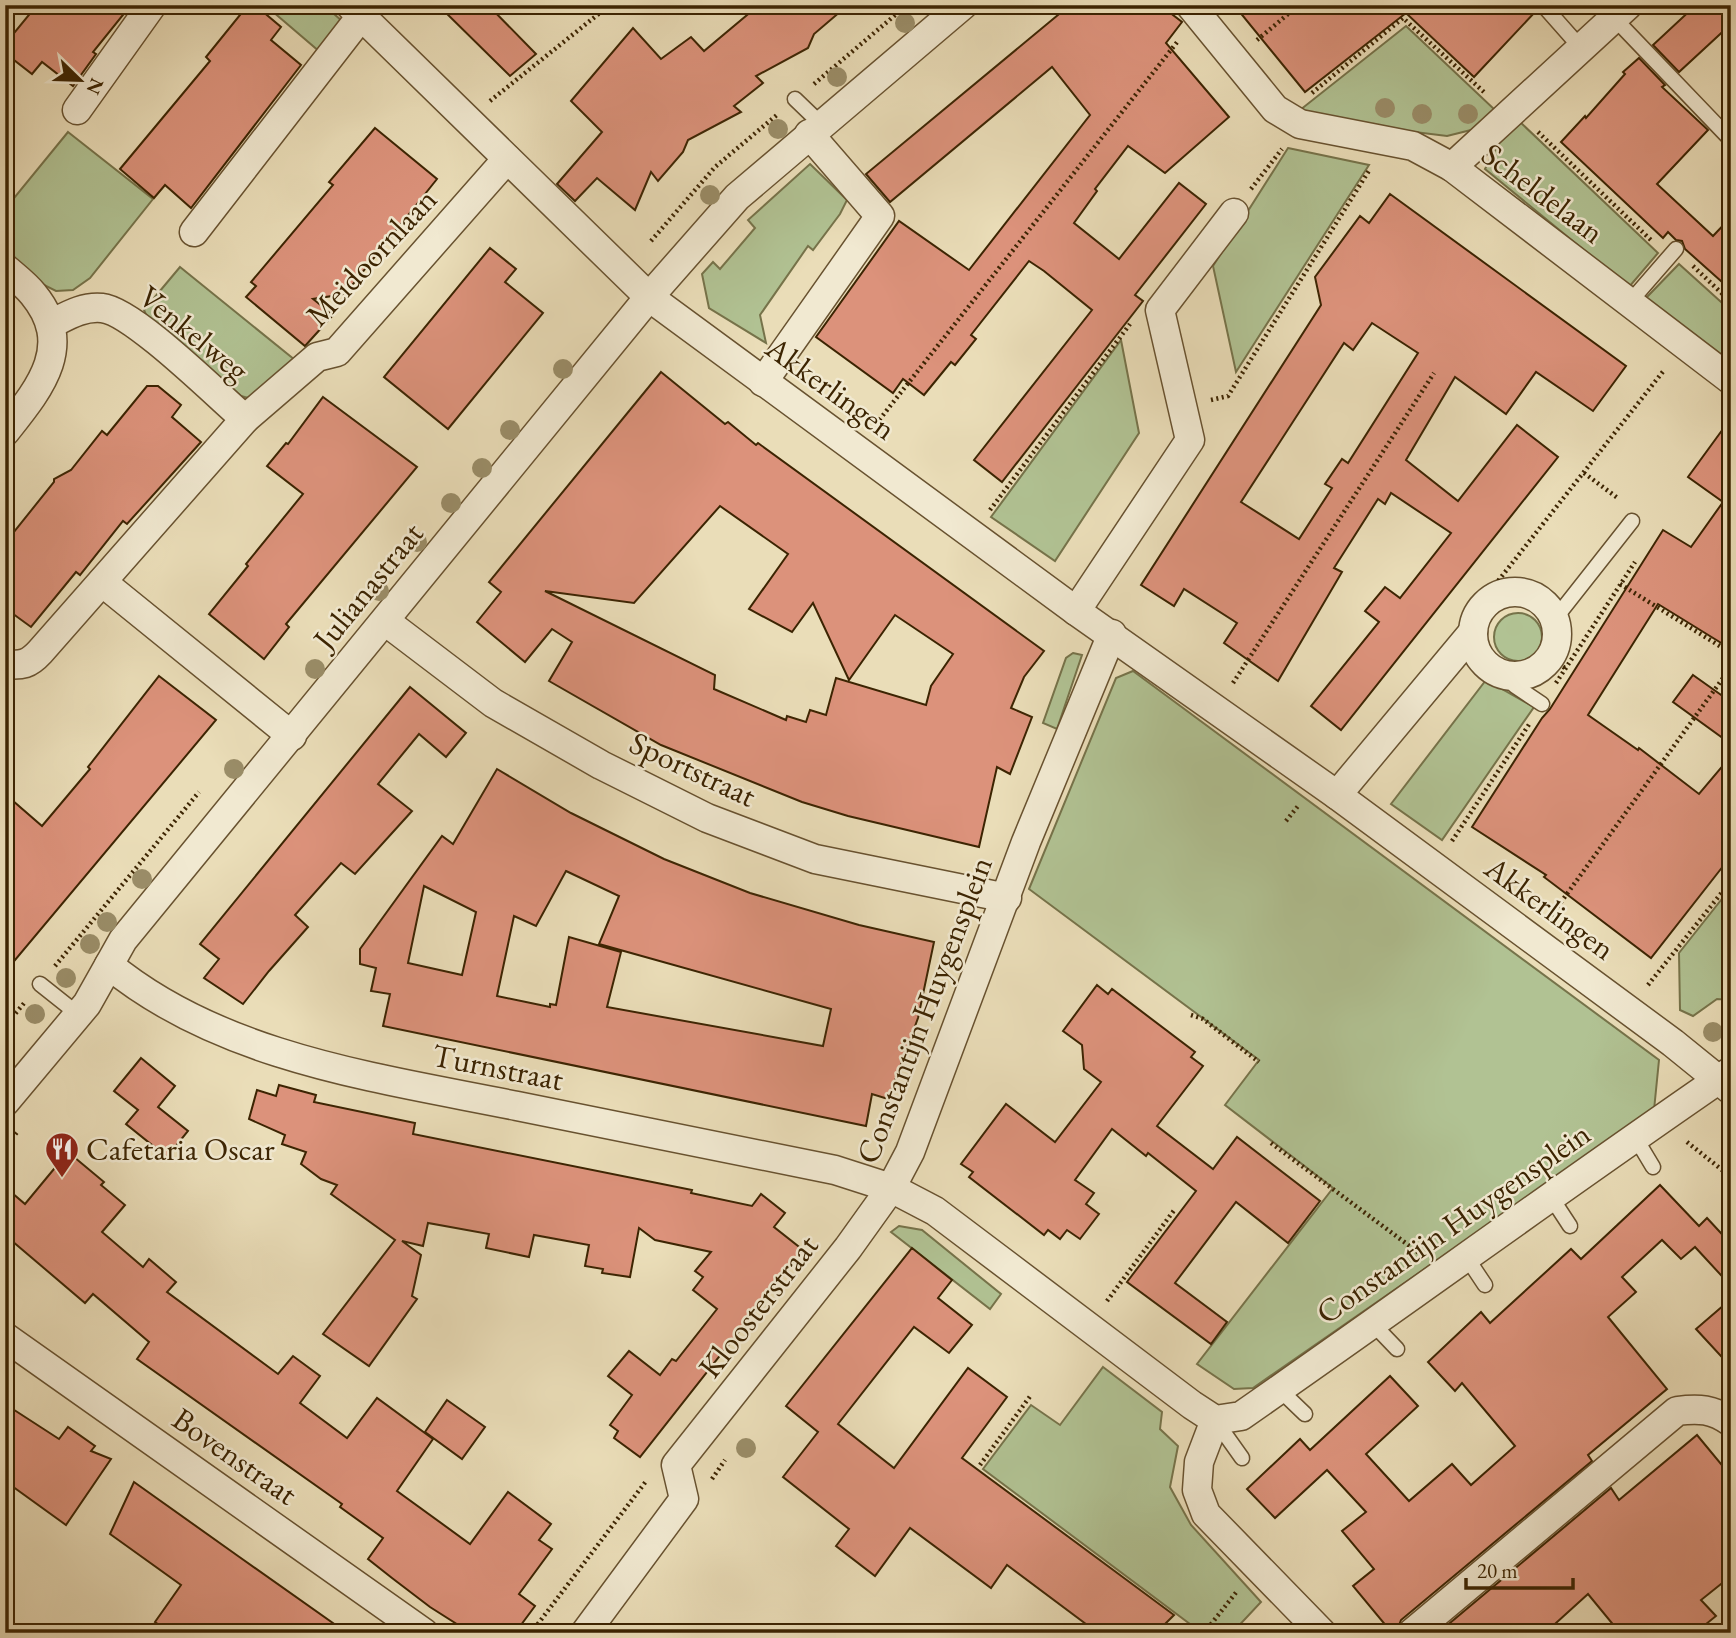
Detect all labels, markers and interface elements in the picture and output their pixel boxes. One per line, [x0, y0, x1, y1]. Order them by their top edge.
north arrow [46, 46, 116, 116]
text: N [80, 74, 110, 99]
street label: Scheldelaan [1473, 133, 1613, 253]
street label: Meidoornlaan [296, 179, 446, 335]
street label: Venkelweg [130, 276, 259, 391]
street label: Akkerlingen [757, 326, 905, 449]
street label: Julianastraat [302, 514, 432, 661]
street label: Sportstraat [623, 721, 763, 817]
street label: Akkerlingen [1476, 846, 1624, 969]
street label: Constantijn Huygensplein [846, 851, 1002, 1169]
street label: Turnstraat [429, 1034, 567, 1100]
street label: Constantijn Huygensplein [1308, 1112, 1598, 1334]
place label: Cafetaria Oscar [86, 1128, 275, 1170]
restaurant icon: Cafetaria Oscar [43, 1130, 81, 1179]
street label: Kloosterstraat [689, 1226, 827, 1386]
street label: Bovenstraat [164, 1398, 306, 1514]
scale bar [1466, 1547, 1573, 1591]
text: 20 m [1477, 1557, 1518, 1584]

